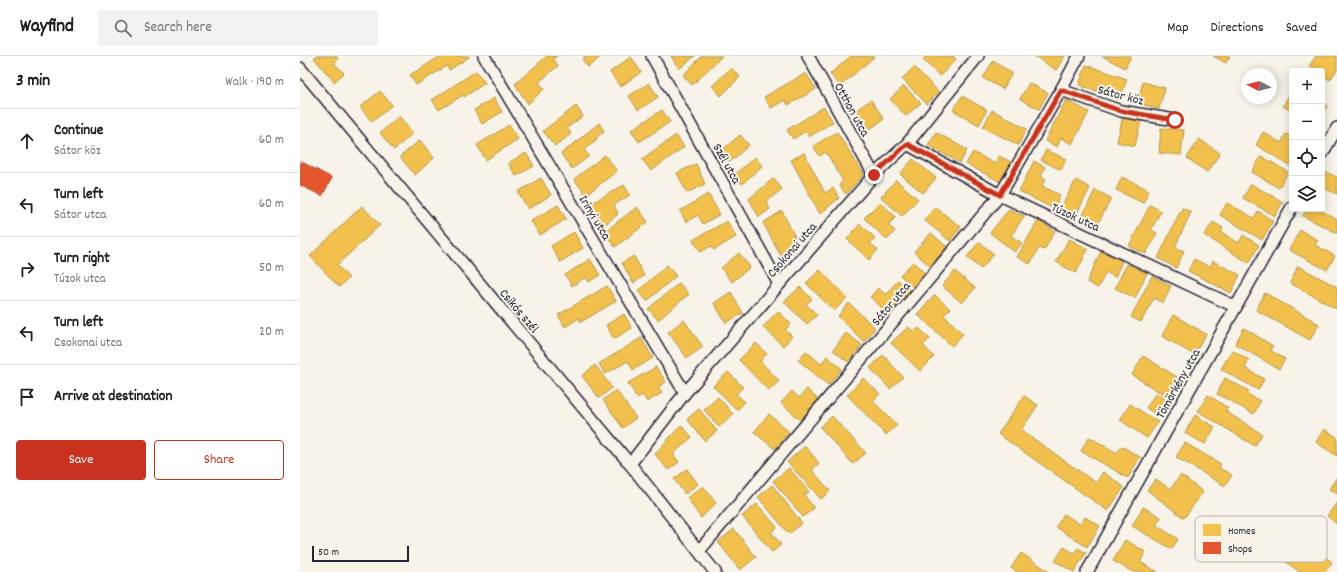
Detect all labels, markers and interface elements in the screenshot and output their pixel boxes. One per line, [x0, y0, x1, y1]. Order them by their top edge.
search box [98, 10, 378, 46]
text: Wayfind [20, 14, 74, 41]
icon: search [112, 17, 134, 39]
text: Search here [144, 17, 212, 39]
text: Map [1167, 18, 1189, 38]
text: Directions [1211, 18, 1264, 38]
text: Saved [1286, 18, 1317, 38]
north arrow [1241, 68, 1277, 104]
map controls [1289, 68, 1325, 212]
button: + [1289, 68, 1325, 104]
text: 3 min [16, 70, 50, 94]
text: Walk · 190 m [225, 73, 284, 92]
street label: Otthon utca [828, 80, 874, 142]
street label: Sátor köz [1095, 81, 1145, 112]
button: − [1289, 104, 1325, 140]
route start [1166, 111, 1184, 129]
text: Continue [54, 120, 103, 142]
icon: ahead [16, 130, 38, 152]
text: 60 m [259, 131, 284, 150]
street label: Szél utca [707, 140, 745, 189]
button: locate [1289, 140, 1325, 176]
text: Sátor köz [54, 142, 101, 161]
route end [865, 166, 883, 184]
button: layers [1289, 176, 1325, 212]
text: Turn left [54, 184, 103, 206]
street label: Irinyi utca [573, 192, 615, 245]
icon: left [16, 194, 38, 216]
text: 60 m [259, 195, 284, 214]
street label: Túzok utca [1048, 199, 1103, 238]
text: Sátor utca [54, 206, 106, 225]
street label: Csokonai utca [763, 218, 823, 283]
text: Turn right [54, 248, 110, 270]
icon: right [16, 258, 38, 280]
text: 50 m [259, 259, 284, 278]
text: Túzok utca [54, 270, 106, 289]
street label: Sátor utca [868, 278, 917, 331]
street label: Csikós szél [494, 285, 542, 338]
text: Turn left [54, 312, 103, 334]
icon: left [16, 322, 38, 344]
text: 20 m [259, 323, 284, 342]
text: Csokonai utca [54, 334, 122, 353]
street label: Tömörkény utca [1152, 345, 1207, 423]
icon: arrive [16, 386, 38, 408]
text: Arrive at destination [54, 386, 172, 408]
button: Save [16, 440, 146, 480]
button: Share [154, 440, 284, 480]
legend [1195, 516, 1327, 562]
text: Homes [1228, 524, 1256, 540]
text: Shops [1228, 542, 1253, 558]
scale bar [312, 544, 409, 563]
text: 50 m [318, 545, 339, 561]

